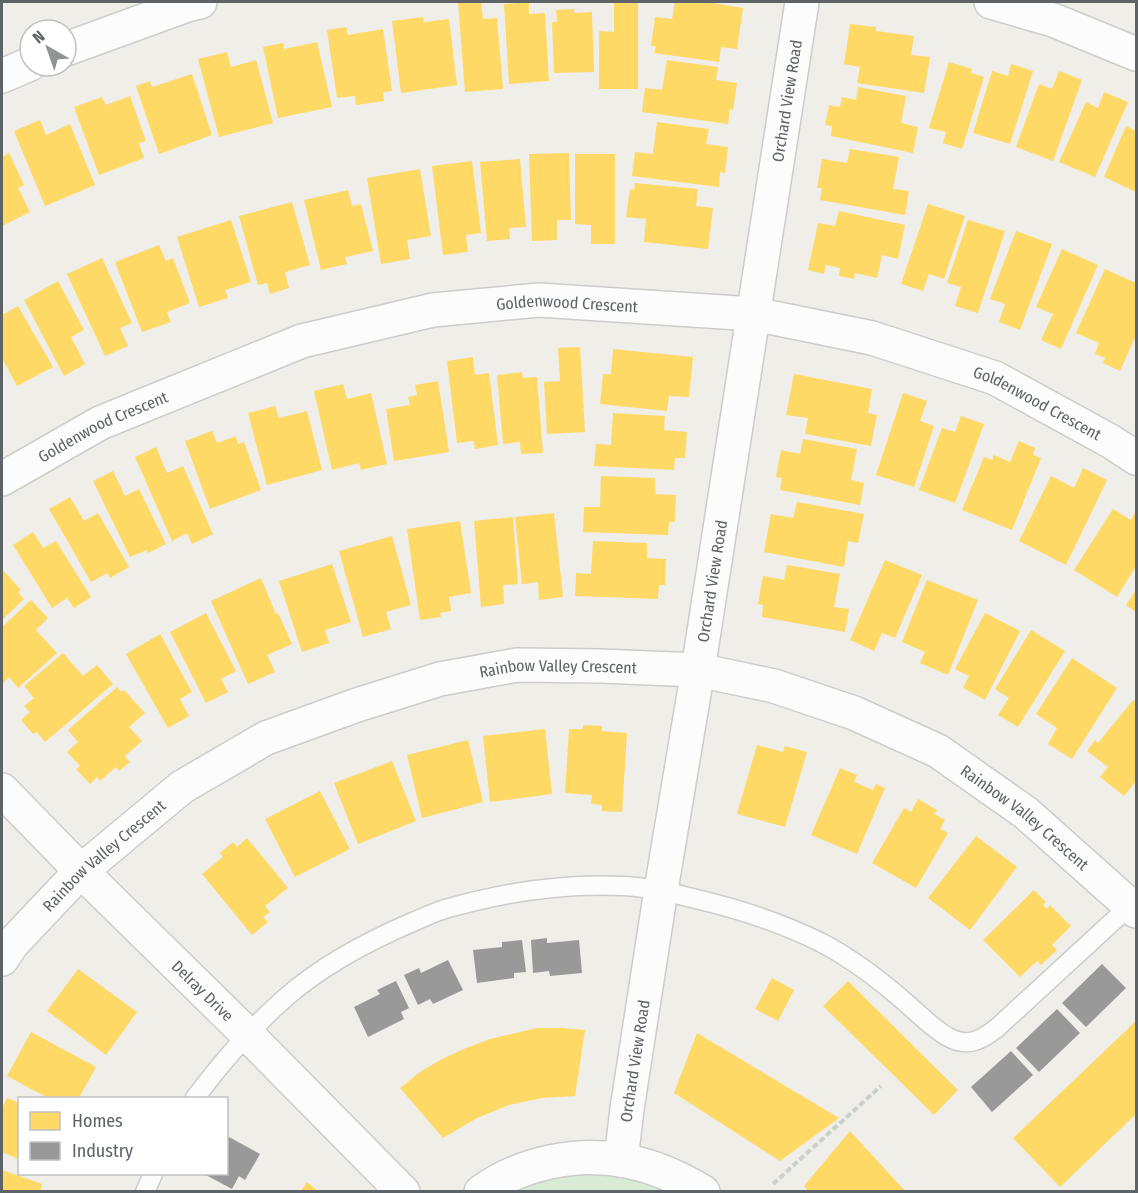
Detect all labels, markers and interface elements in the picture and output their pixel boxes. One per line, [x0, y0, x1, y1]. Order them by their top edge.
north arrow [18, 18, 78, 78]
text: N [29, 27, 48, 47]
street label: Orchard View Road [768, 39, 806, 163]
street label: Goldenwood Crescent [495, 291, 639, 316]
street label: Goldenwood Crescent [971, 363, 1105, 445]
street label: Goldenwood Crescent [35, 387, 171, 466]
street label: Orchard View Road [693, 519, 731, 644]
street label: Rainbow Valley Crescent [478, 656, 638, 682]
street label: Rainbow Valley Crescent [957, 761, 1093, 875]
street label: Rainbow Valley Crescent [39, 795, 170, 915]
street label: Delray Drive [168, 957, 237, 1026]
street label: Orchard View Road [617, 999, 654, 1123]
legend [18, 1097, 228, 1175]
text: Homes [72, 1110, 123, 1132]
text: Industry [72, 1140, 133, 1162]

